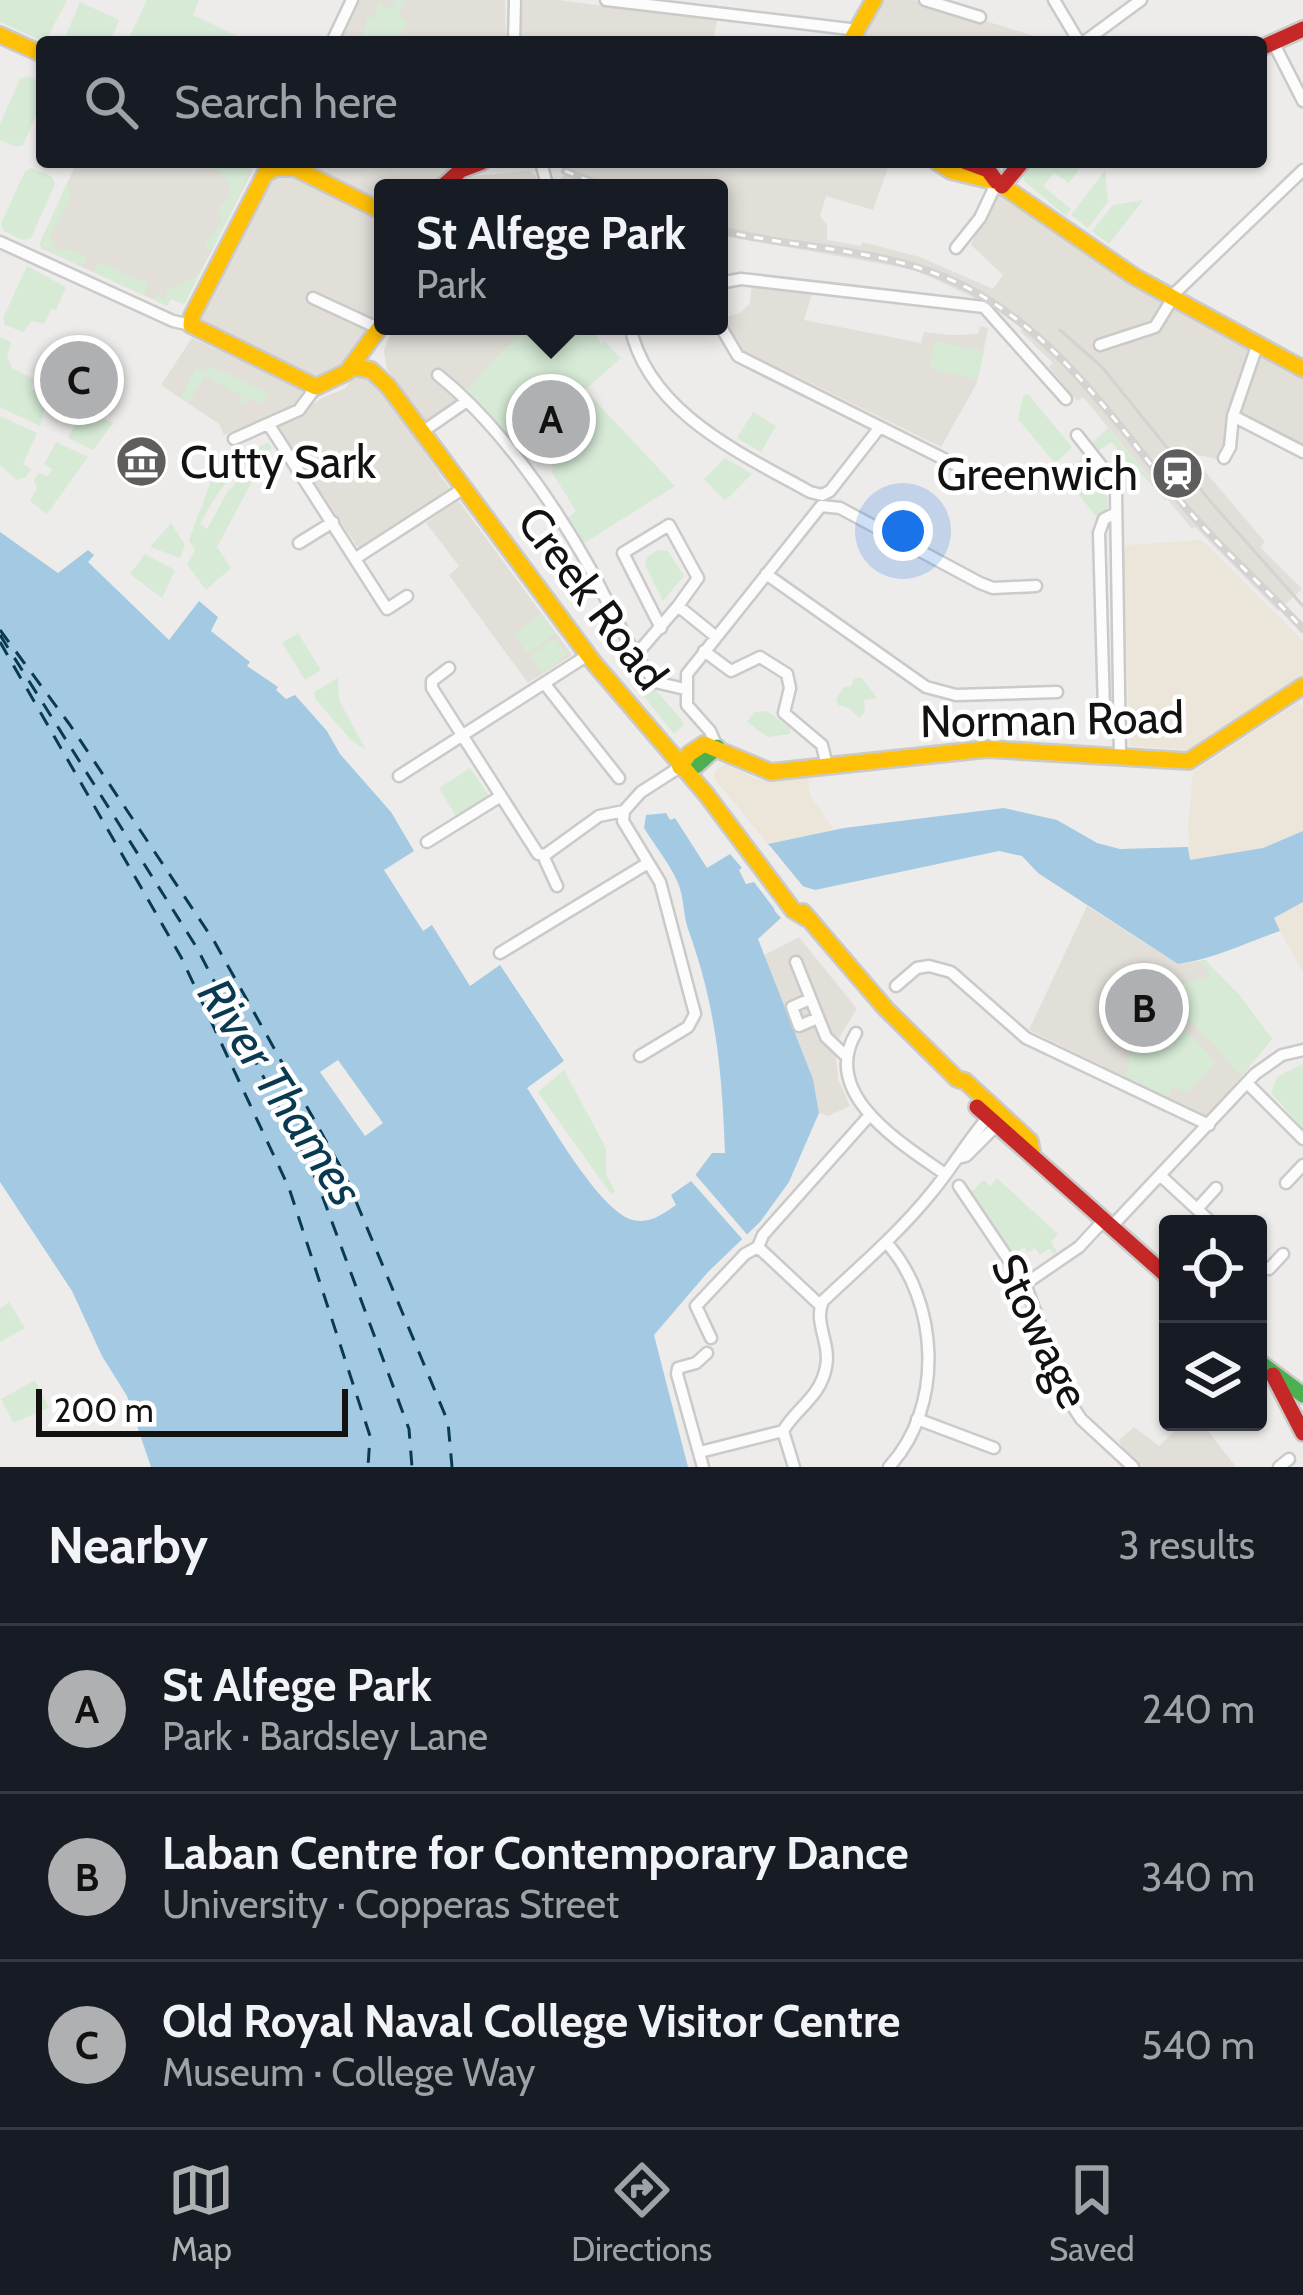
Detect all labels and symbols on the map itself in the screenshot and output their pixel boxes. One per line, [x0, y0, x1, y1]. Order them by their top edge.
pin: C [40, 335, 118, 425]
pin: A [512, 374, 590, 464]
museum icon: Cutty Sark [113, 434, 169, 490]
place label: Cutty Sark [180, 435, 377, 489]
station icon: Greenwich [1149, 446, 1205, 502]
place label: Greenwich [937, 447, 1138, 501]
street label: Creek Road [507, 496, 679, 700]
your location [873, 501, 933, 561]
street label: Norman Road [920, 690, 1184, 748]
pin: B [1105, 963, 1183, 1053]
water label: River Thames [186, 968, 376, 1216]
street label: Stowage [981, 1245, 1101, 1417]
scale bar [36, 1383, 348, 1436]

